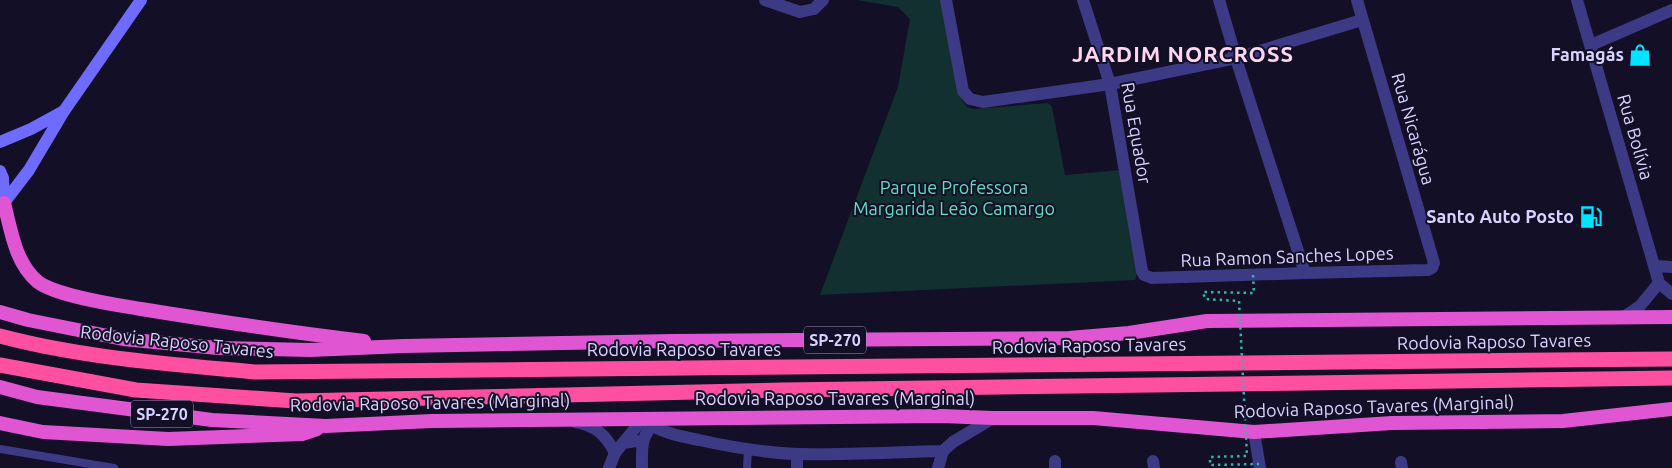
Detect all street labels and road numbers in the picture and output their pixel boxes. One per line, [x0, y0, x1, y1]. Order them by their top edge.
street label: Rua Nicarágua [1388, 70, 1440, 187]
street label: Rua Equador [1118, 80, 1156, 185]
street label: Rua Bolívia [1614, 92, 1658, 182]
street label: Rua Ramon Sanches Lopes [1180, 242, 1394, 270]
street label: Rodovia Raposo Tavares [79, 321, 275, 361]
road number: SP-270 [804, 326, 866, 354]
street label: Rodovia Raposo Tavares [1397, 329, 1591, 353]
street label: Rodovia Raposo Tavares [992, 333, 1186, 357]
street label: Rodovia Raposo Tavares [587, 339, 781, 359]
street label: Rodovia Raposo Tavares (Marginal) [695, 388, 975, 409]
street label: Rodovia Raposo Tavares (Marginal) [290, 390, 570, 415]
street label: Rodovia Raposo Tavares (Marginal) [1233, 391, 1514, 422]
road number: SP-270 [131, 400, 193, 428]

